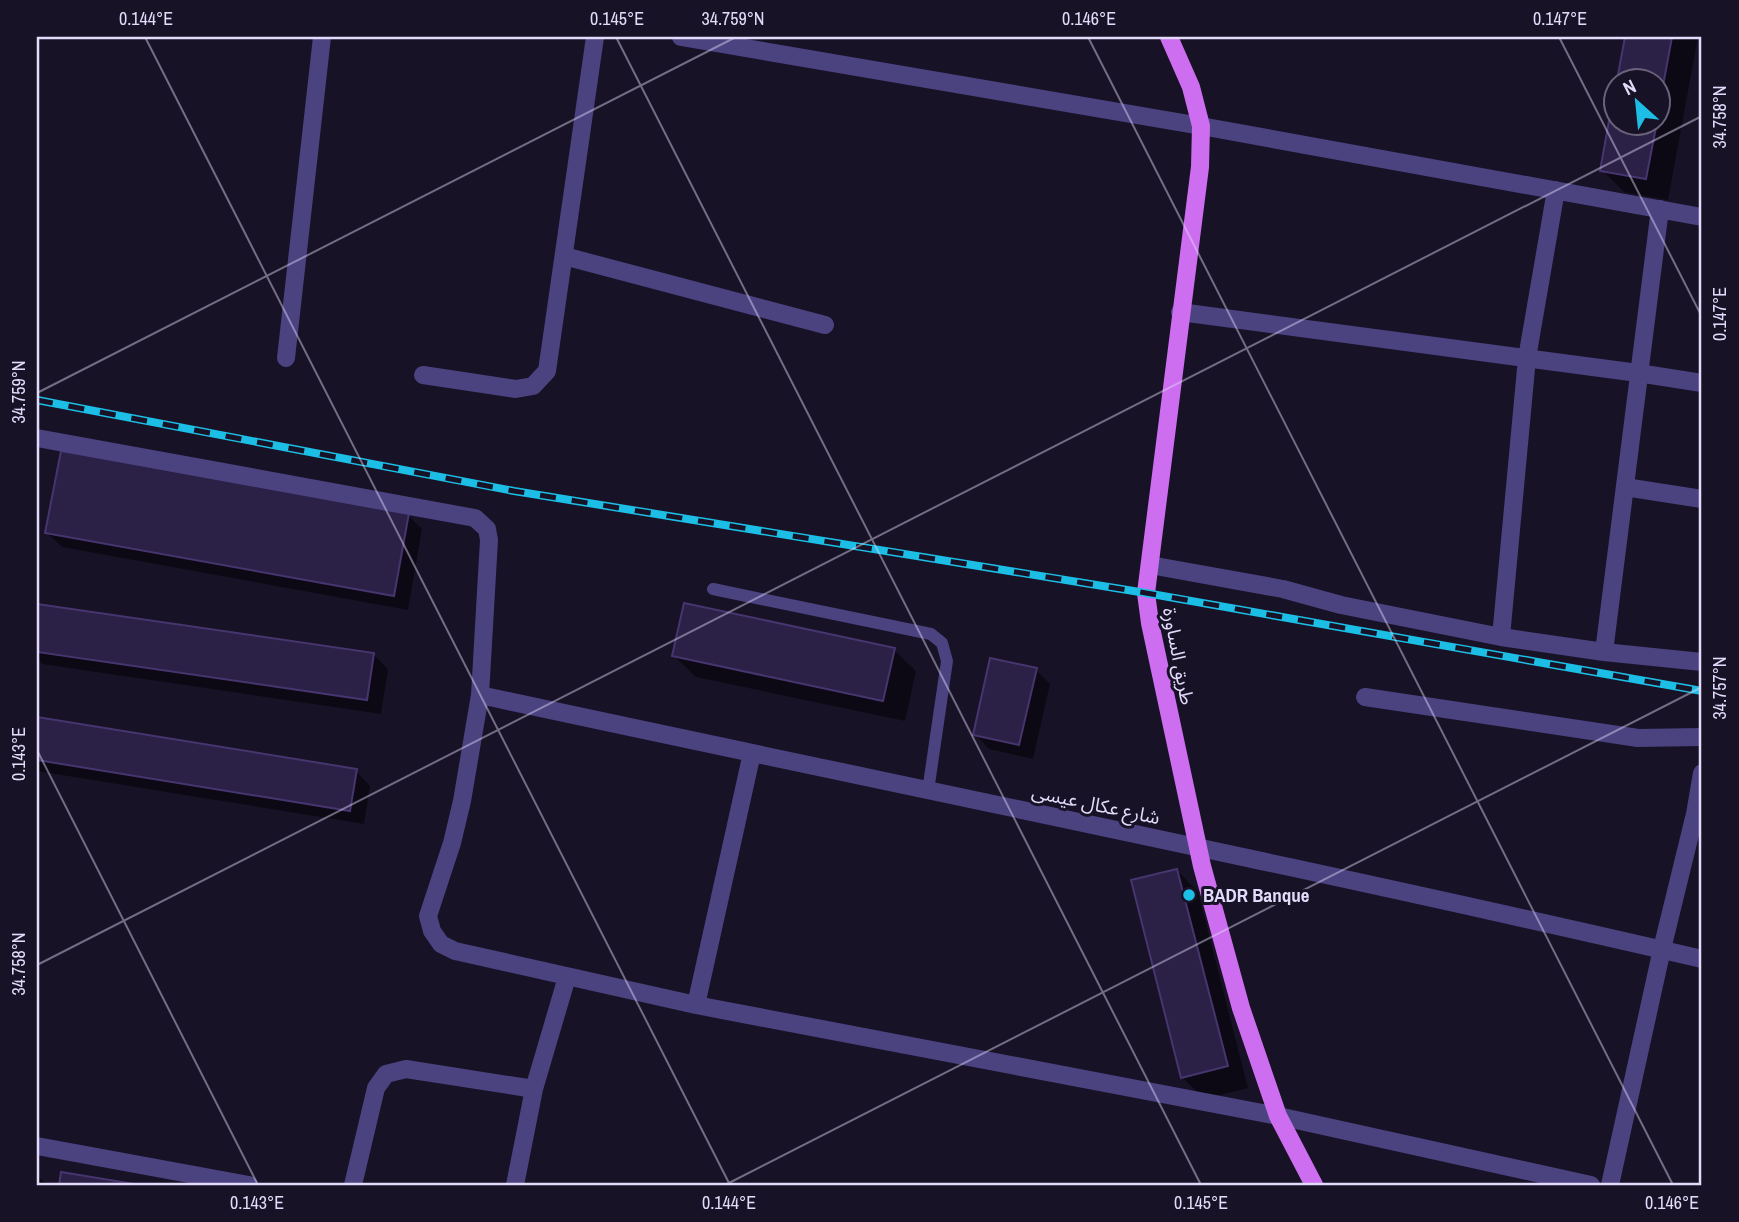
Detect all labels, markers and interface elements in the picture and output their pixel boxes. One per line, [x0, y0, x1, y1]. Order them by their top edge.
text: 0.144°E [119, 6, 173, 31]
text: 0.145°E [590, 6, 644, 31]
text: 34.759°N [702, 6, 765, 31]
text: 0.146°E [1062, 6, 1116, 31]
text: 0.147°E [1533, 6, 1587, 31]
north arrow [1602, 66, 1672, 136]
text: N [1618, 73, 1640, 101]
text: 34.758°N [1707, 86, 1732, 149]
text: 0.147°E [1707, 287, 1732, 341]
text: 34.759°N [6, 361, 31, 424]
street label: طريق الساورة [1157, 605, 1201, 707]
text: 34.757°N [1707, 657, 1732, 720]
text: 0.143°E [6, 727, 31, 781]
street label: شارع عكال عيسى [1029, 778, 1162, 831]
place label: BADR Banque [1203, 882, 1310, 908]
marker: BADR Banque [1181, 887, 1197, 903]
text: 34.758°N [6, 933, 31, 996]
text: 0.143°E [230, 1190, 284, 1215]
text: 0.144°E [702, 1190, 756, 1215]
text: 0.145°E [1174, 1190, 1228, 1215]
text: 0.146°E [1645, 1190, 1699, 1215]

